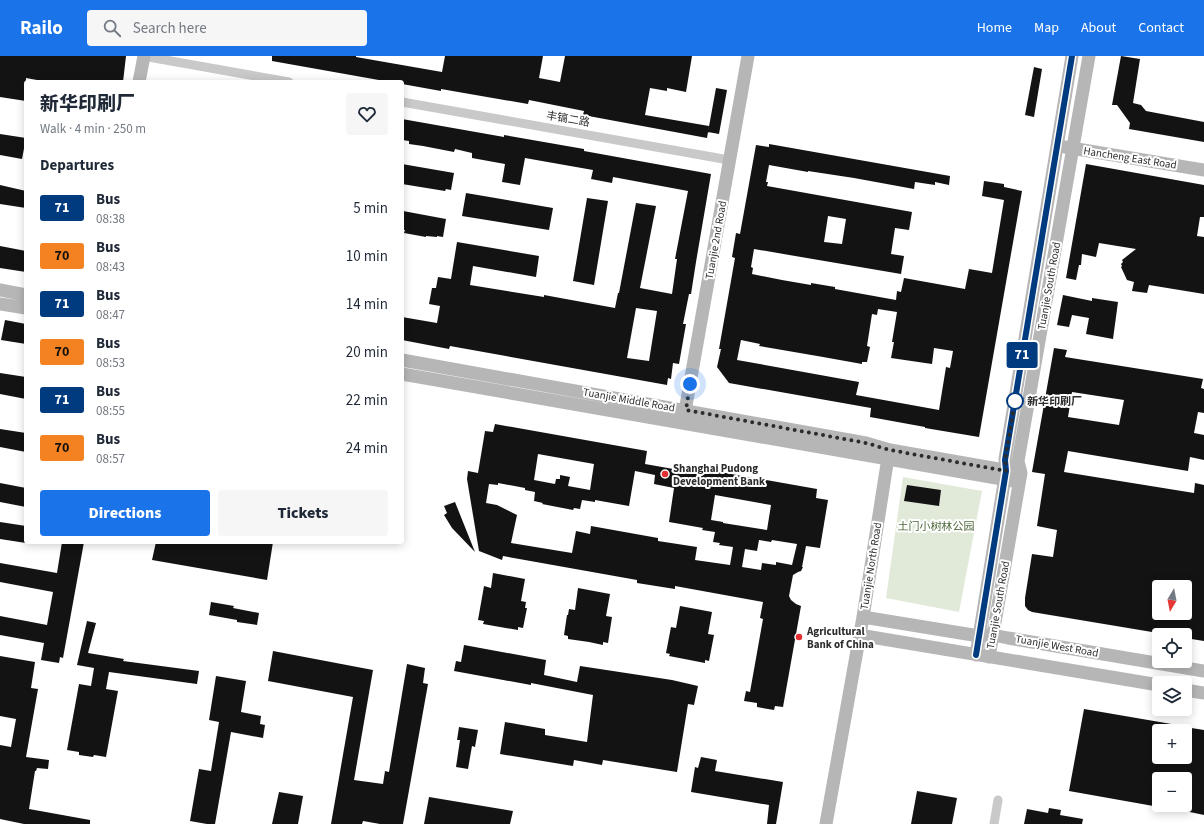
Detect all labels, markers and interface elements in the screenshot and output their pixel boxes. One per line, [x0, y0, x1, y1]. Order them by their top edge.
search box [87, 10, 367, 46]
text: Railo [20, 15, 63, 42]
icon: search [101, 17, 123, 39]
text: Search here [133, 18, 207, 39]
text: Home [977, 18, 1012, 38]
text: Map [1034, 18, 1059, 38]
text: About [1081, 18, 1116, 38]
text: Contact [1138, 18, 1184, 38]
text: 新华印刷厂 [40, 91, 135, 118]
button: heart [346, 93, 388, 135]
street label: 丰镐二路 [545, 108, 591, 130]
text: Walk · 4 min · 250 m [40, 120, 146, 138]
street label: Hancheng East Road [1082, 143, 1178, 173]
text: Departures [40, 155, 114, 176]
text: Bus [96, 189, 120, 210]
text: 71 [55, 198, 69, 218]
text: 5 min [353, 198, 388, 219]
street label: Tuanjie 2nd Road [702, 200, 730, 280]
text: 08:38 [96, 210, 125, 228]
text: Bus [96, 237, 120, 258]
street label: Tuanjie South Road [1034, 241, 1064, 331]
text: 70 [55, 246, 69, 266]
text: 10 min [346, 246, 388, 267]
text: 08:43 [96, 258, 125, 276]
text: Bus [96, 285, 120, 306]
text: 71 [55, 294, 69, 314]
text: 14 min [346, 294, 388, 315]
text: 08:47 [96, 306, 125, 324]
text: Bus [96, 333, 120, 354]
text: 70 [55, 342, 69, 362]
text: 20 min [346, 342, 388, 363]
line badge: 71 [1004, 342, 1040, 368]
text: 71 [1015, 345, 1029, 365]
text: 08:53 [96, 354, 125, 372]
your location [680, 374, 700, 394]
text: Bus [96, 381, 120, 402]
street label: Tuanjie Middle Road [582, 385, 676, 415]
text: 71 [55, 390, 69, 410]
text: 22 min [346, 390, 388, 411]
marker: 新华印刷厂 [1006, 392, 1024, 410]
place label: 新华印刷厂 [1027, 394, 1082, 409]
text: 08:55 [96, 402, 125, 420]
text: Bus [96, 429, 120, 450]
text: 70 [55, 438, 69, 458]
text: 24 min [346, 438, 388, 459]
text: 08:57 [96, 450, 125, 468]
place label: Shanghai Pudong Development Bank [673, 461, 765, 489]
marker: Shanghai Pudong Development Bank [660, 469, 670, 479]
button: Directions [40, 490, 210, 536]
button: Tickets [218, 490, 388, 536]
park label: 土门小树林公园 [898, 519, 975, 534]
street label: Tuanjie North Road [857, 521, 885, 611]
street label: Tuanjie South Road [983, 560, 1013, 650]
north arrow [1152, 580, 1192, 620]
map controls [1152, 580, 1192, 812]
place label: Agricultural Bank of China [806, 624, 874, 652]
button: locate [1152, 628, 1192, 668]
street label: Tuanjie West Road [1014, 631, 1100, 661]
marker: Agricultural Bank of China [794, 632, 804, 642]
button: layers [1152, 676, 1192, 716]
button: + [1152, 724, 1192, 764]
button: − [1152, 772, 1192, 812]

